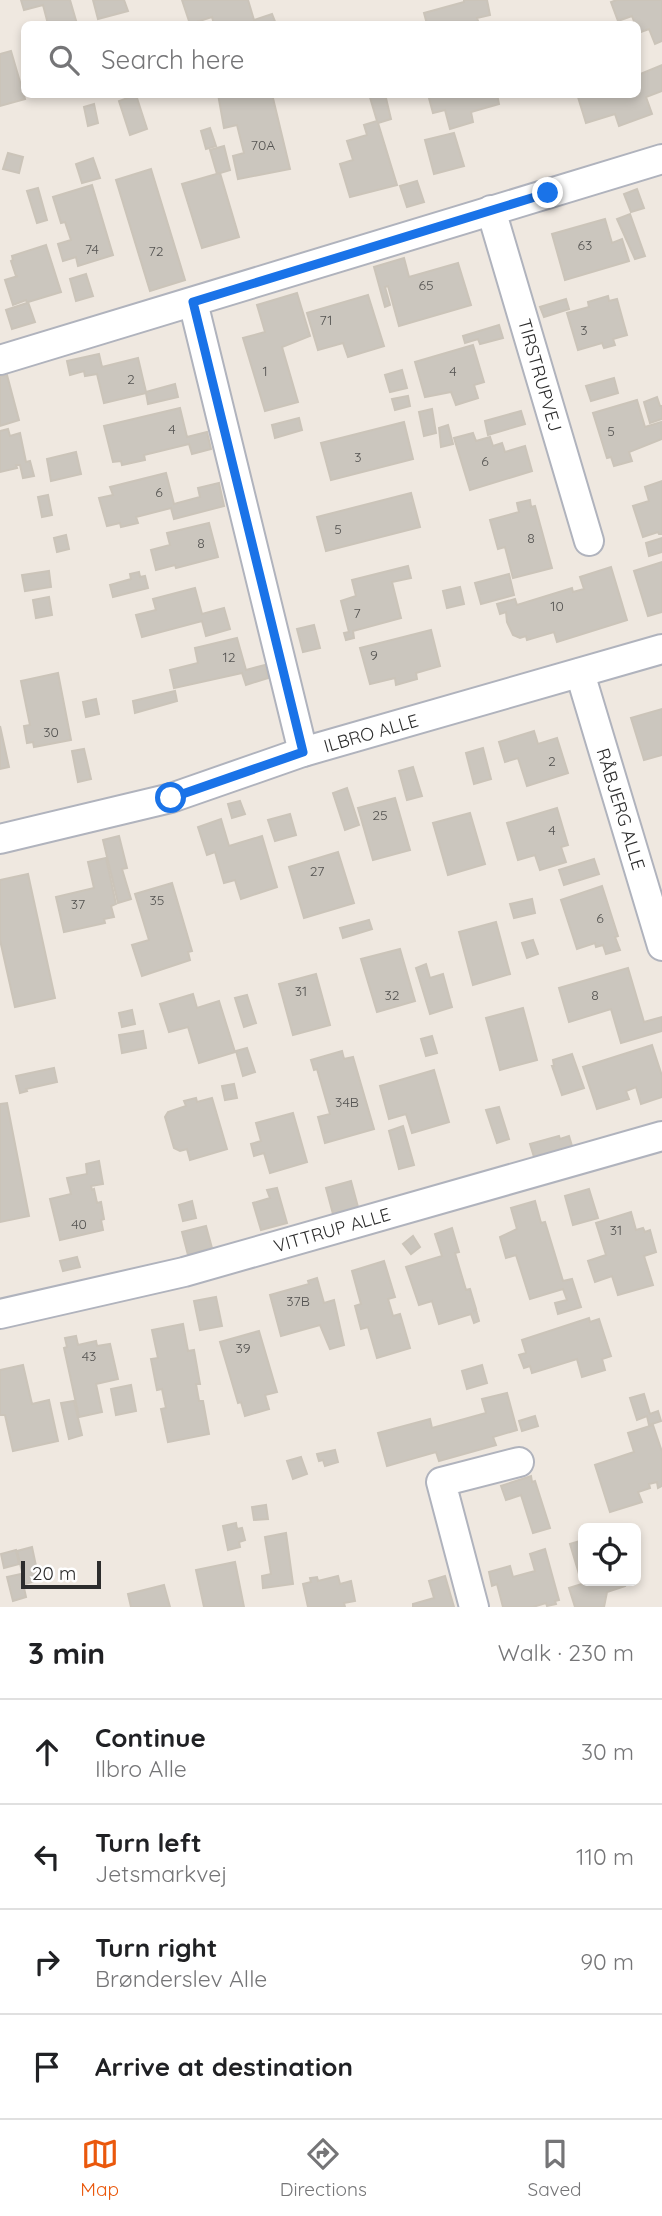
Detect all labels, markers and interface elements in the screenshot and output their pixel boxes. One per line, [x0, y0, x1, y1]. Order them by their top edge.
search box [21, 21, 641, 98]
icon: search [45, 41, 83, 79]
text: Search here [101, 43, 245, 76]
house number: 70A [251, 136, 275, 154]
route end [532, 177, 563, 208]
house number: 63 [578, 236, 592, 254]
house number: 74 [85, 240, 99, 258]
house number: 72 [149, 242, 164, 260]
house number: 65 [418, 276, 434, 294]
house number: 71 [319, 311, 333, 329]
street label: TIRSTRUPVEJ [513, 316, 567, 434]
house number: 3 [580, 321, 588, 339]
house number: 1 [262, 362, 268, 380]
house number: 4 [449, 362, 457, 380]
house number: 2 [127, 370, 135, 388]
house number: 4 [168, 420, 176, 438]
house number: 5 [607, 422, 615, 440]
house number: 3 [354, 448, 362, 466]
house number: 6 [481, 452, 489, 470]
house number: 6 [155, 483, 163, 501]
house number: 5 [334, 520, 342, 538]
house number: 8 [527, 529, 535, 547]
house number: 8 [197, 534, 205, 552]
house number: 10 [550, 597, 564, 615]
house number: 7 [353, 604, 361, 622]
house number: 9 [370, 646, 378, 664]
house number: 12 [223, 648, 236, 666]
street label: ILBRO ALLE [321, 709, 421, 757]
house number: 30 [43, 723, 59, 741]
street label: RÅBJERG ALLE [592, 745, 650, 873]
house number: 2 [548, 752, 556, 770]
route start [155, 782, 186, 813]
house number: 25 [372, 806, 388, 824]
house number: 4 [548, 821, 556, 839]
house number: 27 [310, 862, 324, 880]
house number: 35 [150, 891, 164, 909]
house number: 37 [71, 895, 85, 913]
house number: 6 [596, 909, 604, 927]
house number: 31 [295, 982, 307, 1000]
house number: 32 [384, 986, 400, 1004]
house number: 8 [591, 986, 599, 1004]
house number: 34B [335, 1093, 359, 1111]
street label: VITTRUP ALLE [271, 1202, 393, 1258]
house number: 40 [71, 1215, 87, 1233]
house number: 31 [610, 1221, 622, 1239]
house number: 37B [286, 1292, 310, 1310]
house number: 39 [235, 1339, 251, 1357]
house number: 43 [82, 1347, 96, 1365]
map controls [578, 1523, 641, 1586]
button: locate [578, 1523, 641, 1586]
scale bar [21, 1558, 102, 1590]
text: 20 m [32, 1561, 76, 1585]
text: 3 min [28, 1634, 105, 1672]
text: Walk · 230 m [498, 1638, 634, 1667]
text: Continue [95, 1721, 206, 1754]
icon: ahead [28, 1733, 66, 1771]
text: 30 m [581, 1737, 634, 1766]
text: Ilbro Alle [95, 1754, 187, 1783]
text: Turn left [95, 1826, 202, 1859]
icon: left [28, 1838, 66, 1876]
text: 110 m [576, 1842, 634, 1871]
text: Jetsmarkvej [95, 1859, 228, 1888]
text: Turn right [95, 1931, 217, 1964]
icon: right [28, 1943, 66, 1981]
text: 90 m [580, 1947, 634, 1976]
text: Brønderslev Alle [95, 1964, 267, 1993]
icon: arrive [28, 2048, 66, 2086]
text: Arrive at destination [95, 2050, 353, 2083]
tab: Map [80, 2135, 119, 2201]
tab: Directions [280, 2135, 367, 2201]
tab: Saved [527, 2135, 582, 2201]

